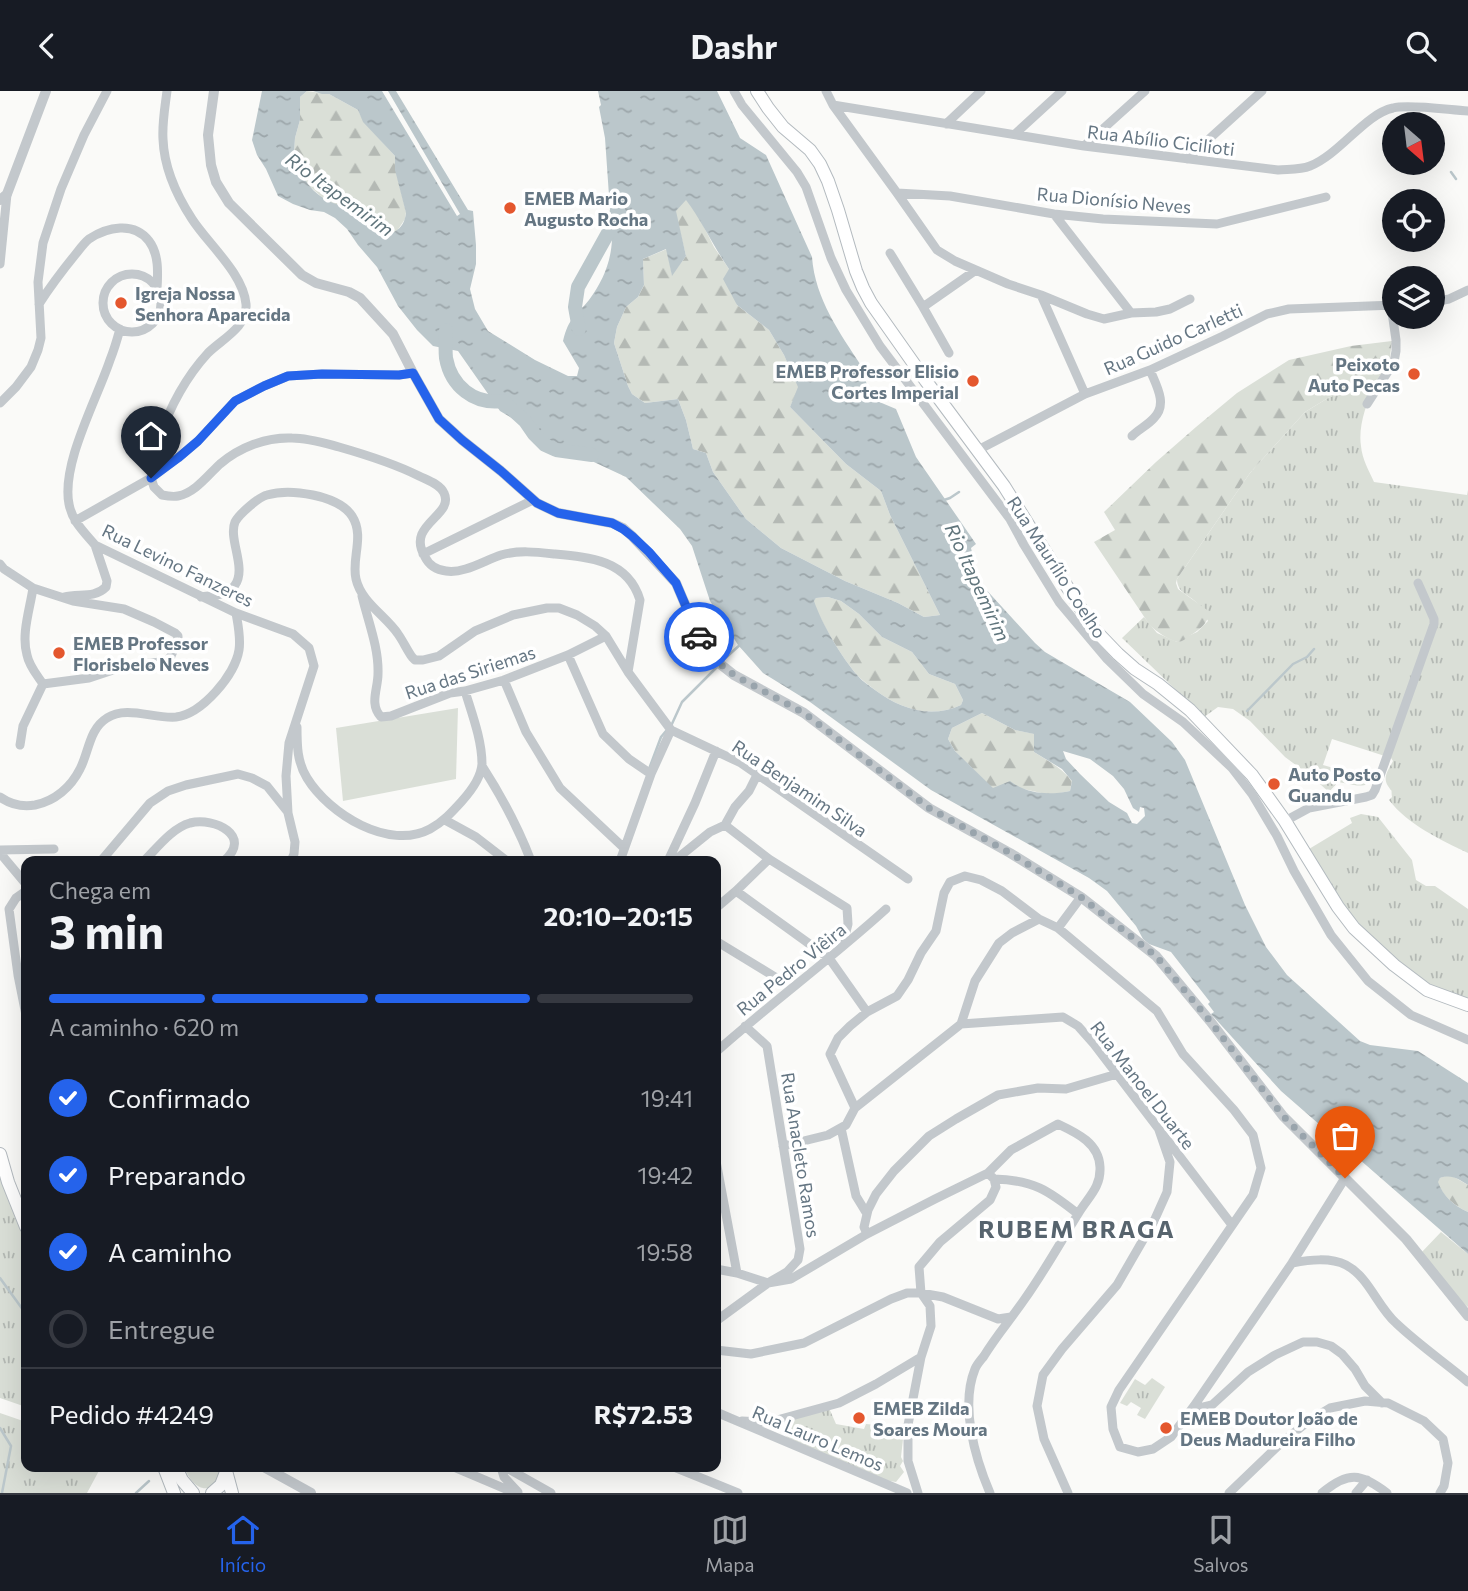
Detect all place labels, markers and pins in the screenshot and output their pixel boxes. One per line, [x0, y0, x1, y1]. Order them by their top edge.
place label: EMEB Mario Augusto Rocha [524, 187, 648, 230]
marker: EMEB Mario Augusto Rocha [502, 200, 518, 216]
place label: Igreja Nossa Senhora Aparecida [135, 282, 291, 325]
marker: Igreja Nossa Senhora Aparecida [113, 295, 129, 311]
place label: Peixoto Auto Pecas [1308, 353, 1400, 396]
place label: EMEB Professor Elisio Cortes Imperial [776, 360, 959, 403]
marker: Peixoto Auto Pecas [1406, 366, 1422, 382]
marker: EMEB Professor Elisio Cortes Imperial [965, 373, 981, 389]
pin [121, 406, 181, 478]
place label: EMEB Professor Florisbelo Neves [73, 632, 209, 675]
marker: EMEB Professor Florisbelo Neves [51, 645, 67, 661]
place label: Auto Posto Guandu [1288, 763, 1382, 806]
marker: Auto Posto Guandu [1266, 776, 1282, 792]
pin [1315, 1106, 1375, 1178]
place label: EMEB Zilda Soares Moura [873, 1397, 988, 1440]
place label: EMEB Doutor João de Deus Madureira Filho [1180, 1407, 1358, 1450]
marker: EMEB Zilda Soares Moura [851, 1410, 867, 1426]
marker: EMEB Doutor João de Deus Madureira Filho [1158, 1420, 1174, 1436]

